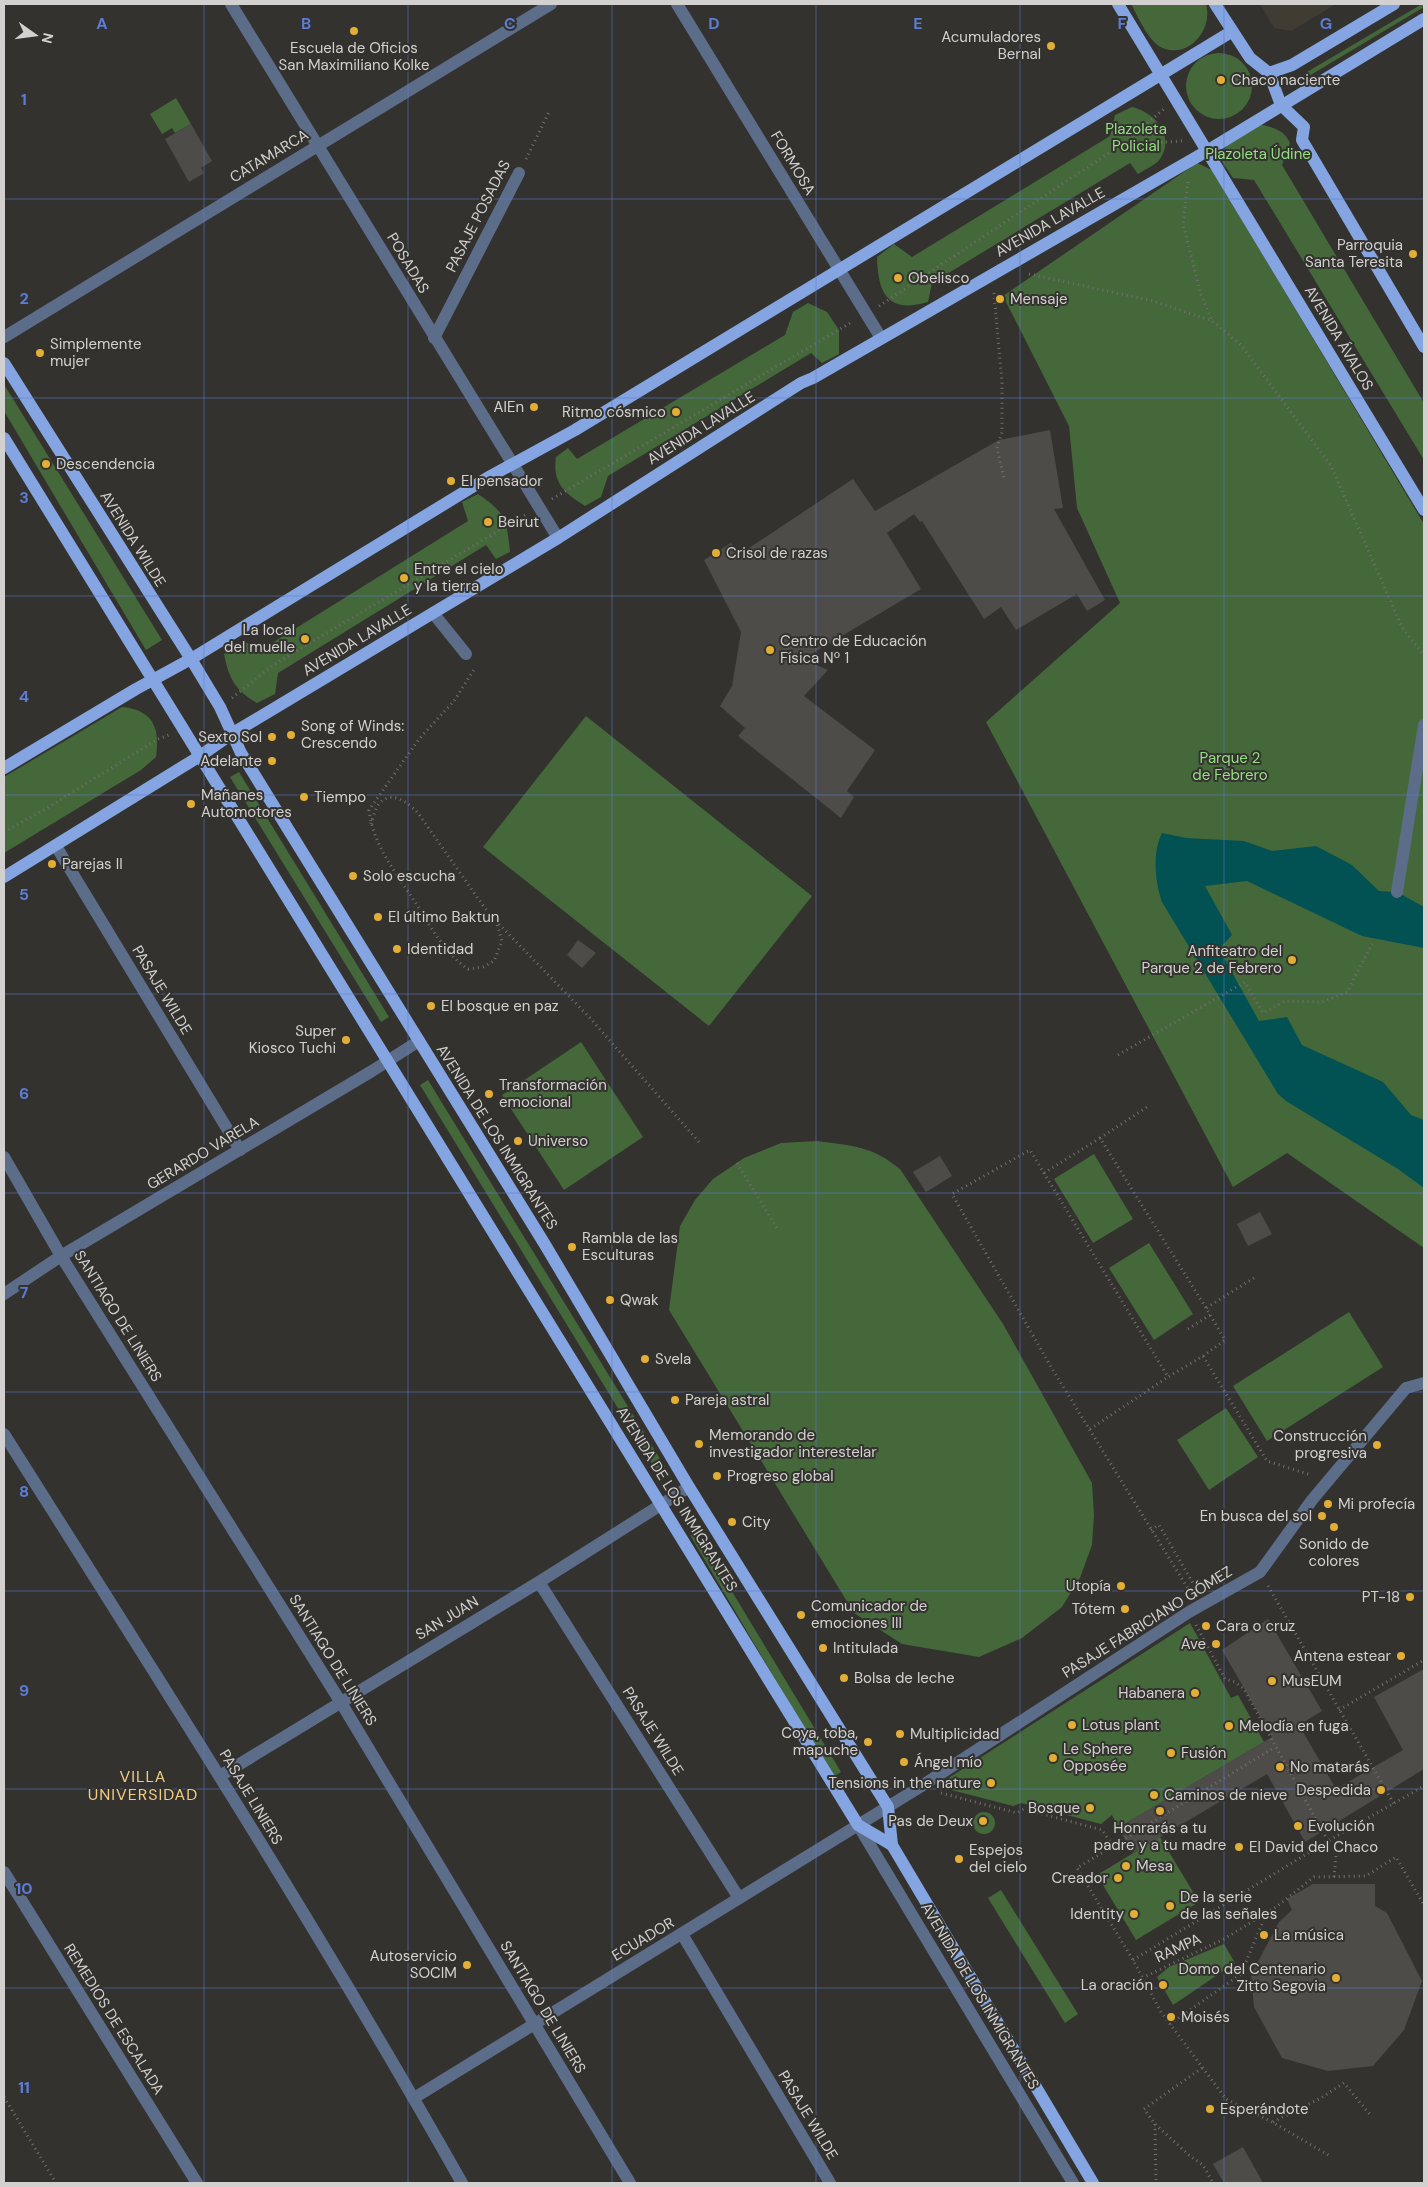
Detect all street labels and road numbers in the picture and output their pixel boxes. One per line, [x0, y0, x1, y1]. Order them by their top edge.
street label: CATAMARCA [226, 125, 312, 187]
street label: FORMOSA [766, 127, 820, 199]
street label: PASAJE POSADAS [441, 156, 515, 275]
street label: AVENIDA LAVALLE [991, 182, 1109, 262]
street label: POSADAS [382, 229, 434, 297]
street label: AVENIDA ÁVALOS [1300, 282, 1378, 394]
street label: AVENIDA LAVALLE [643, 387, 759, 469]
street label: AVENIDA WILDE [96, 487, 170, 591]
street label: AVENIDA LAVALLE [299, 600, 415, 680]
street label: PASAJE WILDE [127, 942, 197, 1038]
street label: AVENIDA DE LOS INMIGRANTES [432, 1041, 563, 1234]
street label: GERARDO VARELA [143, 1112, 263, 1194]
street label: SANTIAGO DE LINIERS [69, 1246, 167, 1386]
street label: AVENIDA DE LOS INMIGRANTES [612, 1403, 743, 1596]
street label: PASAJE FABRICIANO GÓMEZ [1058, 1561, 1236, 1683]
street label: SANTIAGO DE LINIERS [284, 1590, 382, 1730]
street label: SAN JUAN [412, 1591, 482, 1645]
street label: PASAJE WILDE [618, 1683, 688, 1779]
street label: PASAJE LINIERS [215, 1746, 287, 1848]
street label: AVENIDA DE LOS INMIGRANTES [916, 1899, 1044, 2093]
street label: ECUADOR [608, 1913, 678, 1965]
street label: RAMPA [1152, 1929, 1204, 1967]
street label: SANTIAGO DE LINIERS [495, 1937, 591, 2077]
street label: REMEDIOS DE ESCALADA [59, 1940, 169, 2098]
street label: PASAJE WILDE [773, 2067, 843, 2163]

